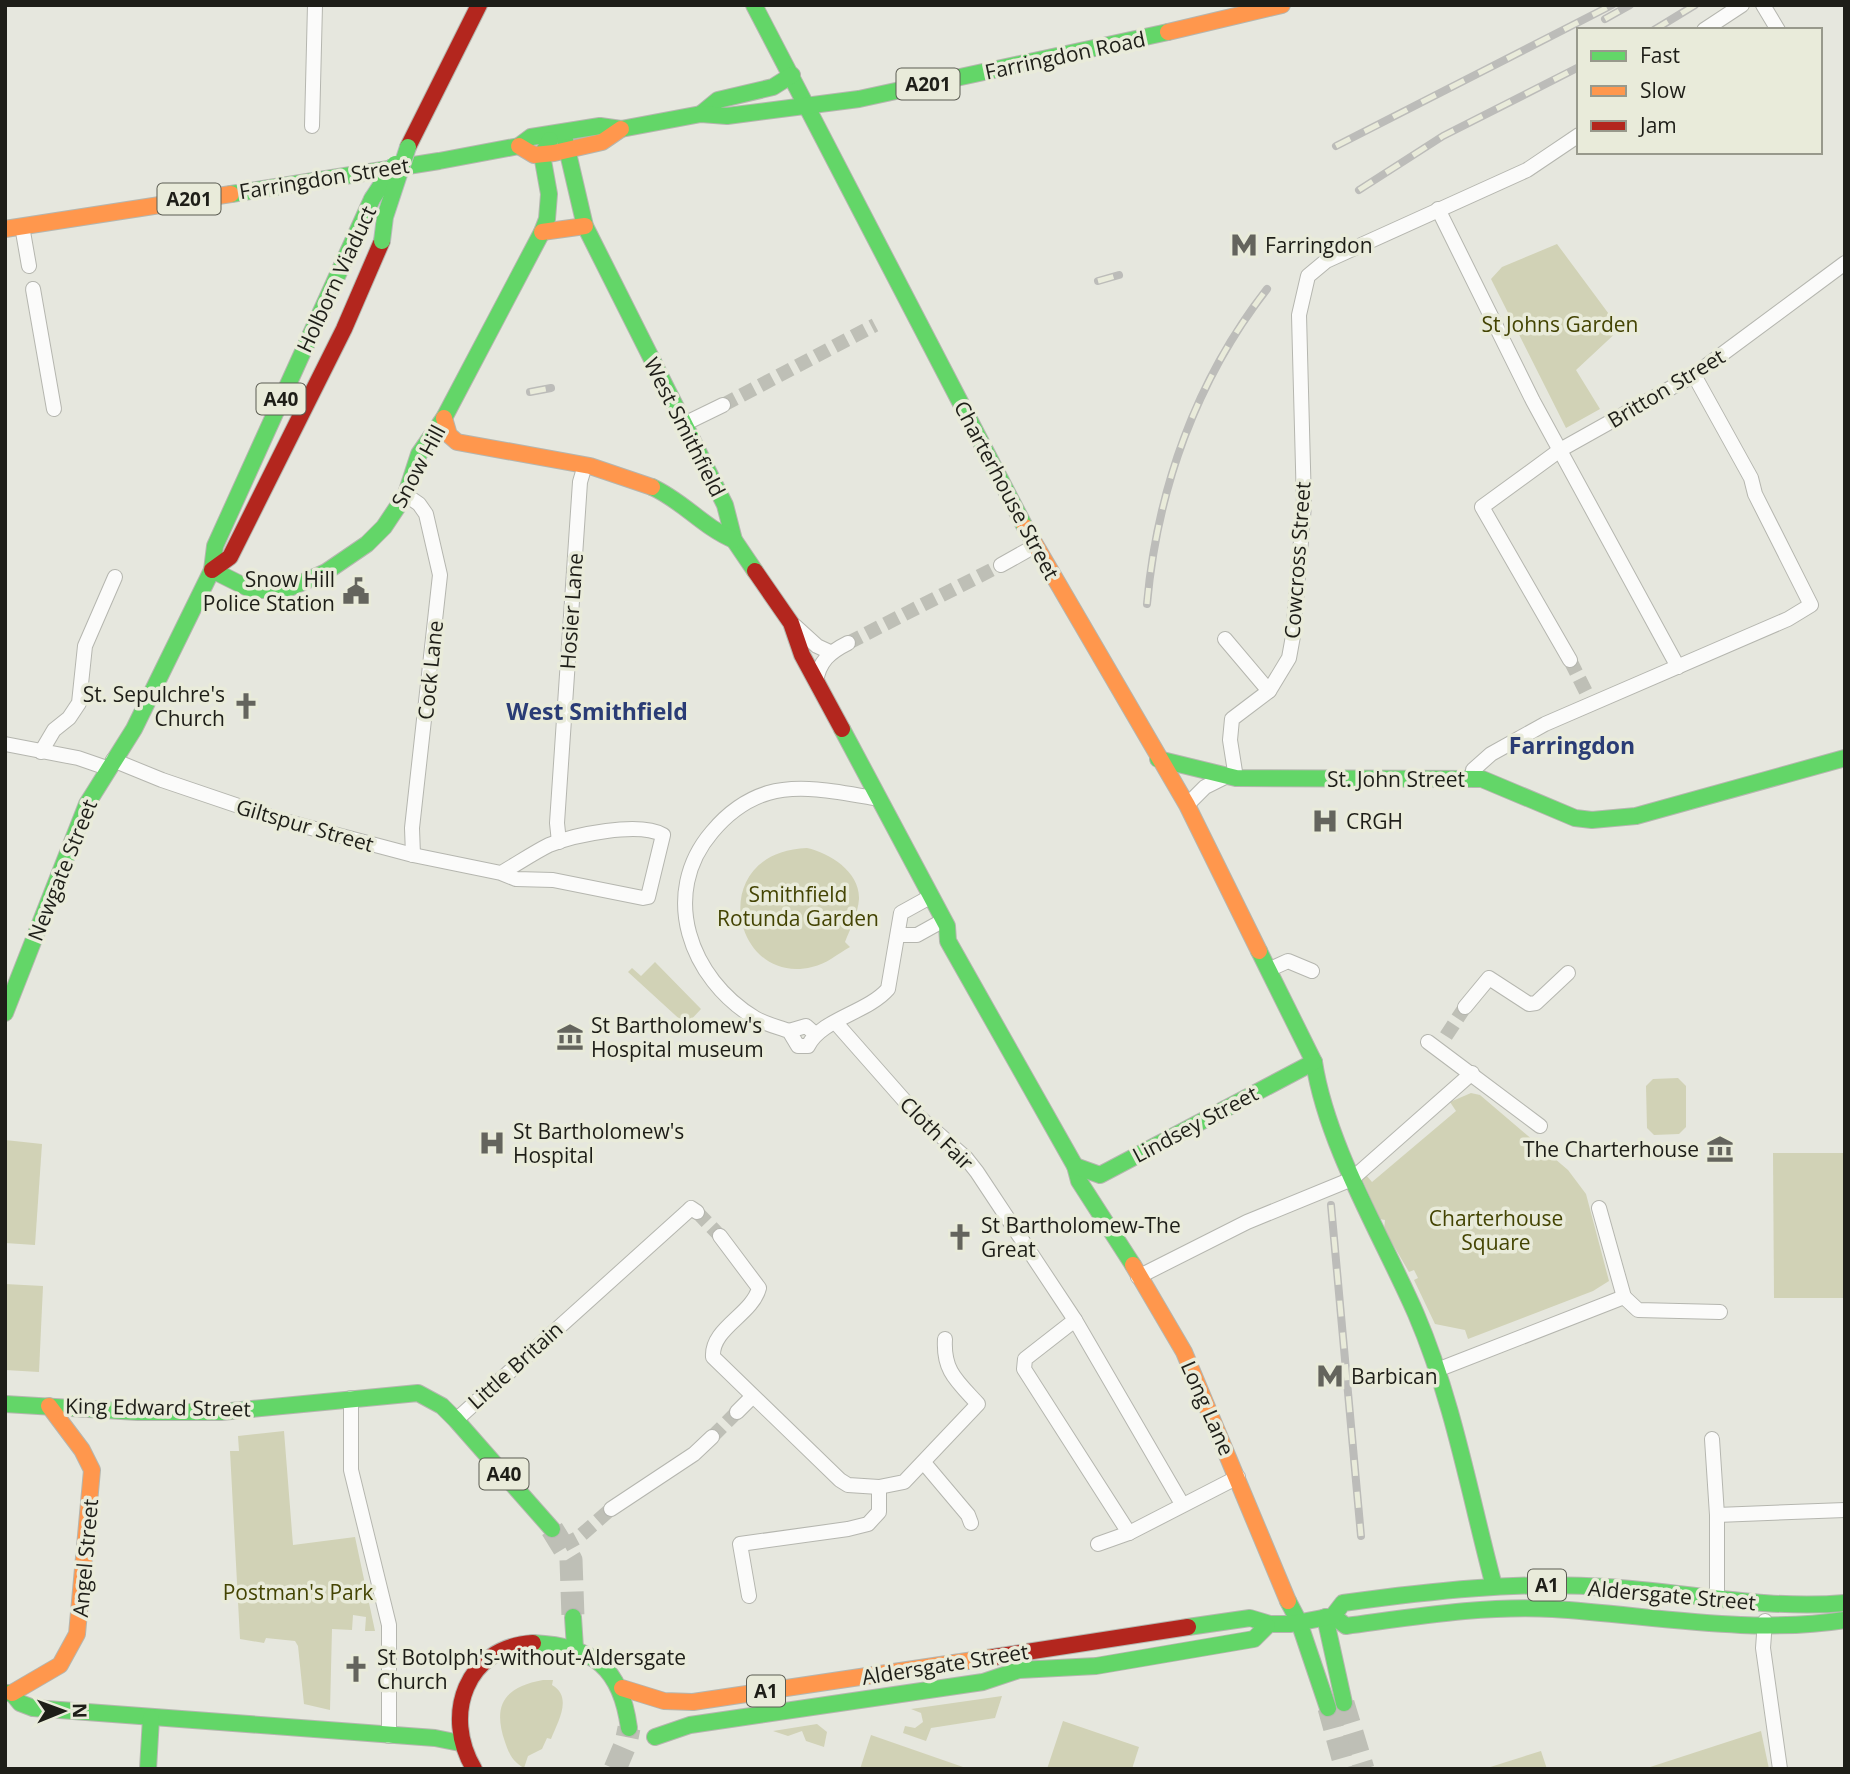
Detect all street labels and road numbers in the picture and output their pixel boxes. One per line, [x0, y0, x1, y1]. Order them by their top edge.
street label: Farringdon Road [982, 24, 1148, 86]
road number: A201 [897, 68, 960, 100]
street label: Farringdon Street [237, 151, 411, 205]
road number: A201 [158, 183, 220, 214]
street label: Holborn Viaduct [290, 201, 382, 357]
street label: Britton Street [1602, 342, 1730, 434]
street label: West Smithfield [638, 352, 732, 502]
road number: A40 [256, 384, 306, 414]
street label: Charterhouse Street [948, 396, 1066, 584]
street label: Snow Hill [384, 420, 452, 512]
street label: Cowcross Street [1278, 480, 1316, 640]
street label: Hosier Lane [553, 552, 589, 670]
street label: Cock Lane [411, 619, 449, 721]
street label: St. John Street [1327, 765, 1465, 793]
street label: Giltspur Street [233, 792, 377, 858]
street label: Newgate Street [21, 795, 103, 945]
street label: Lindsey Street [1127, 1079, 1263, 1169]
street label: Cloth Fair [894, 1090, 980, 1176]
street label: Little Britain [462, 1315, 568, 1415]
street label: Long Lane [1175, 1356, 1241, 1460]
street label: King Edward Street [65, 1391, 251, 1423]
road number: A40 [480, 1458, 528, 1490]
street label: Angel Street [66, 1498, 104, 1618]
road number: A1 [1528, 1569, 1566, 1600]
street label: Aldersgate Street [1587, 1574, 1757, 1616]
street label: Aldersgate Street [860, 1637, 1030, 1691]
road number: A1 [747, 1676, 785, 1707]

